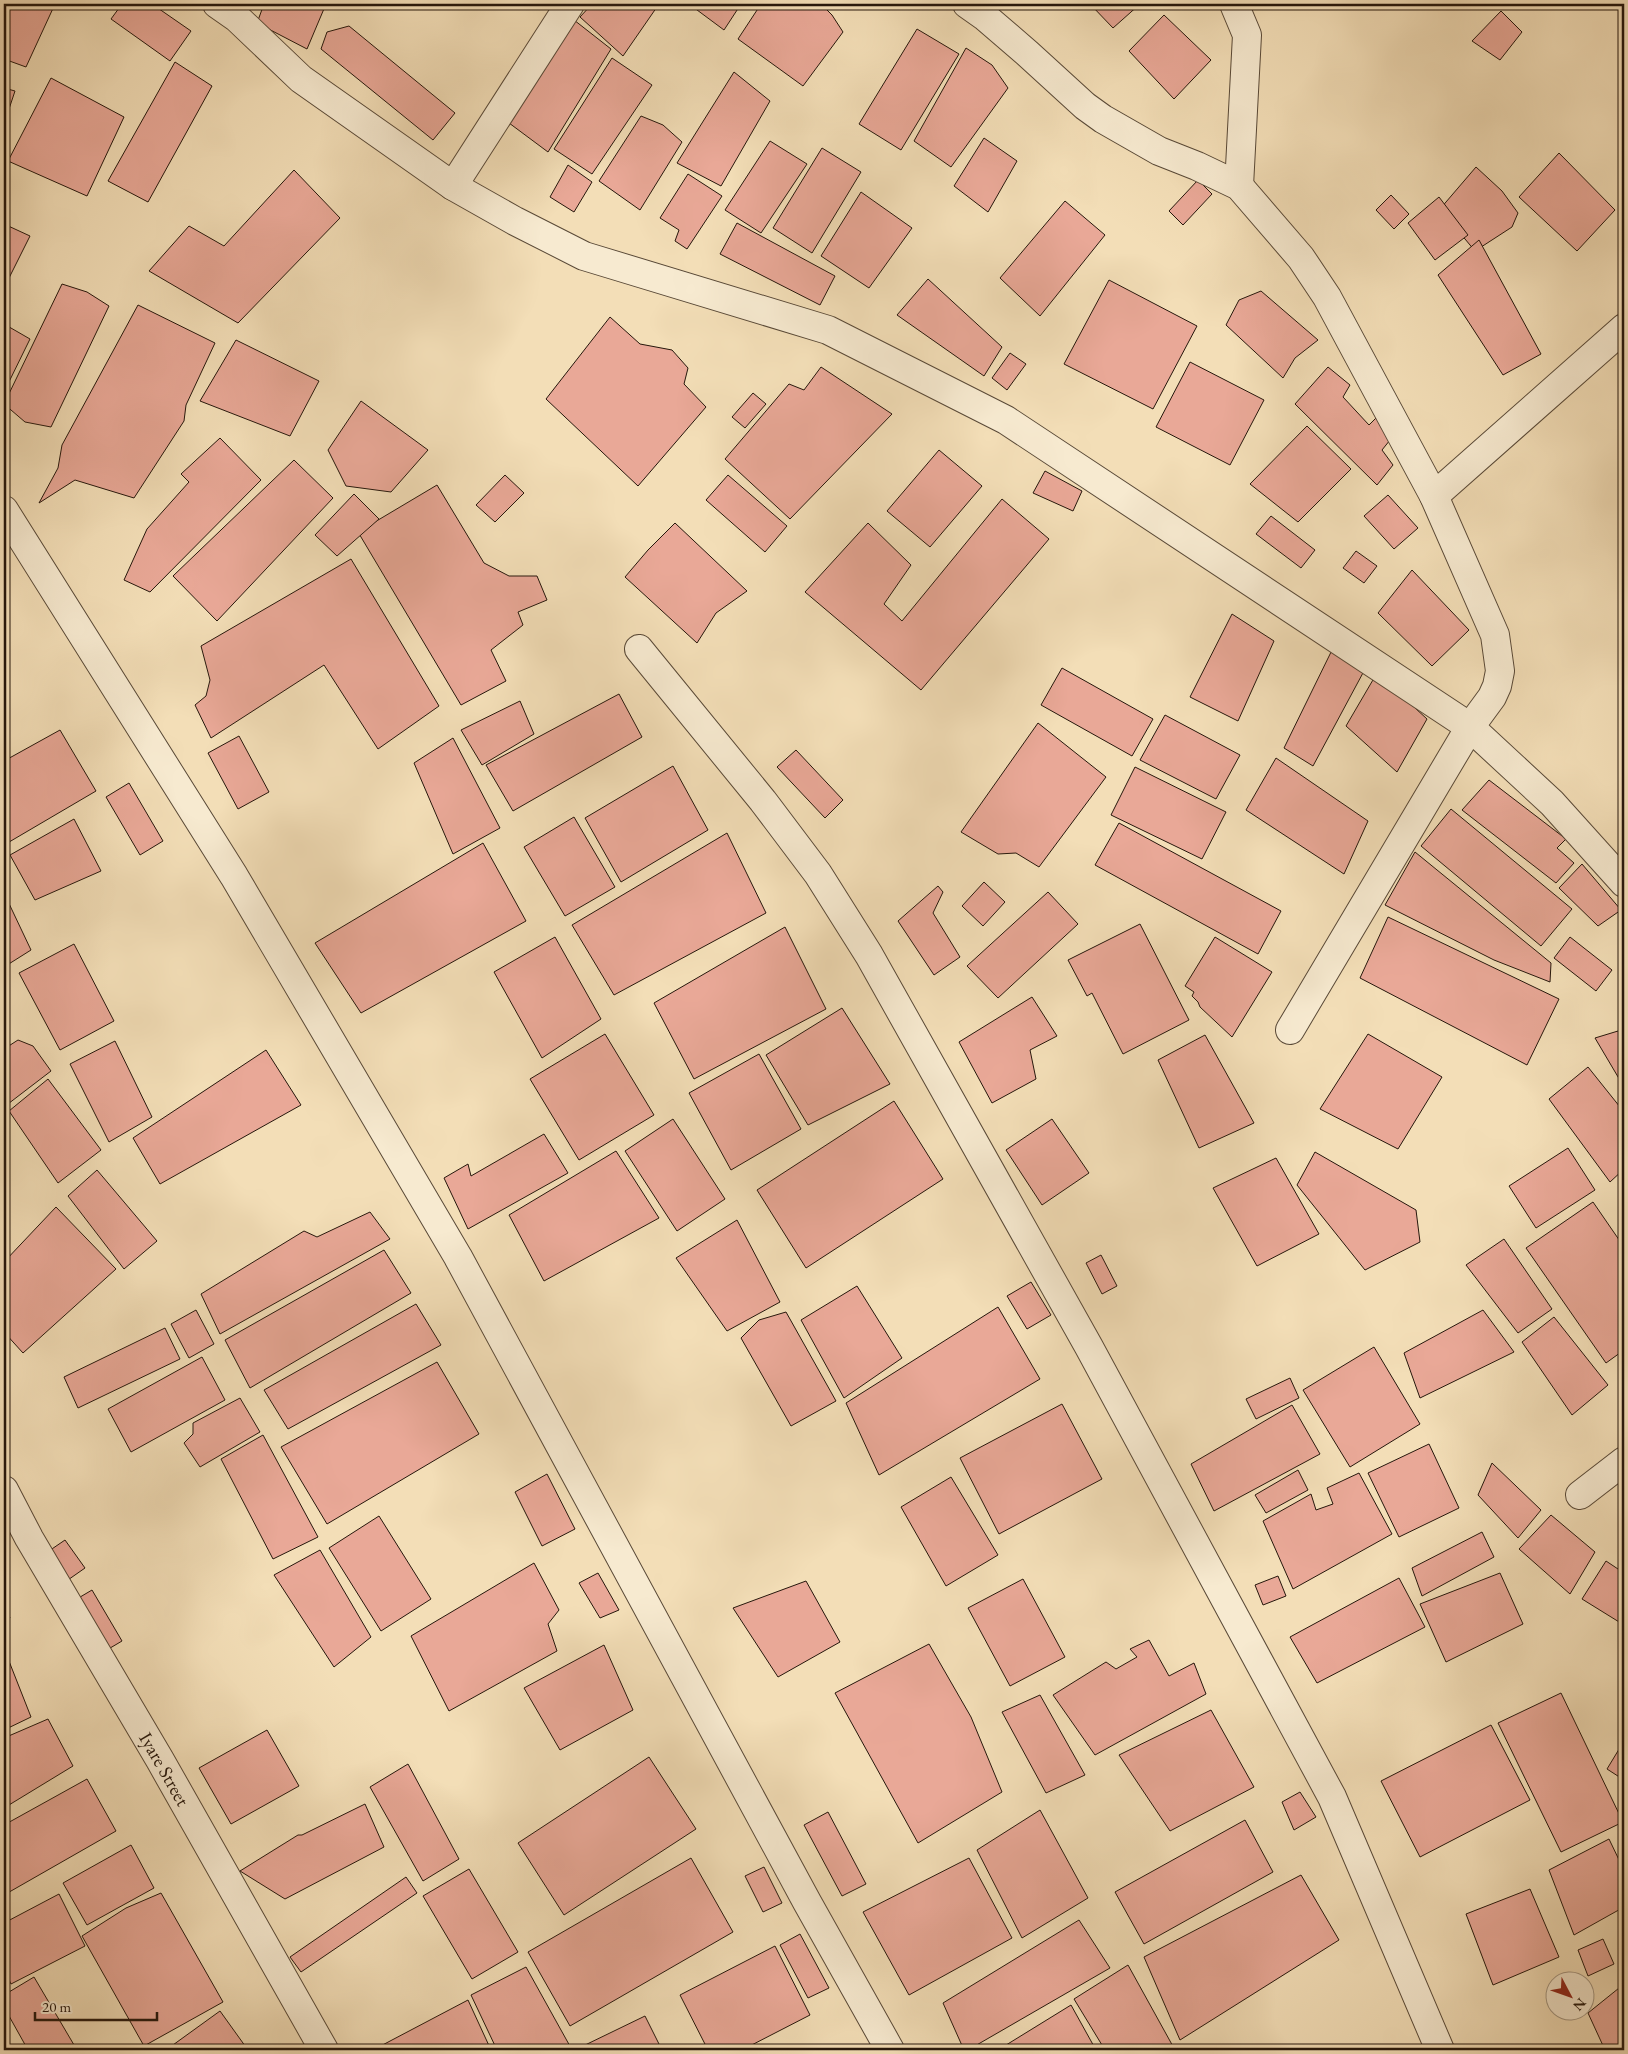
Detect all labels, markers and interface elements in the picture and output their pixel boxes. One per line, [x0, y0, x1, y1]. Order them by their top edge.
street label: Iyare Street [133, 1728, 195, 1811]
north arrow [1546, 1972, 1596, 2022]
scale bar [35, 1989, 158, 2021]
text: N [1569, 1994, 1590, 2015]
text: 20 m [42, 1997, 71, 2016]

